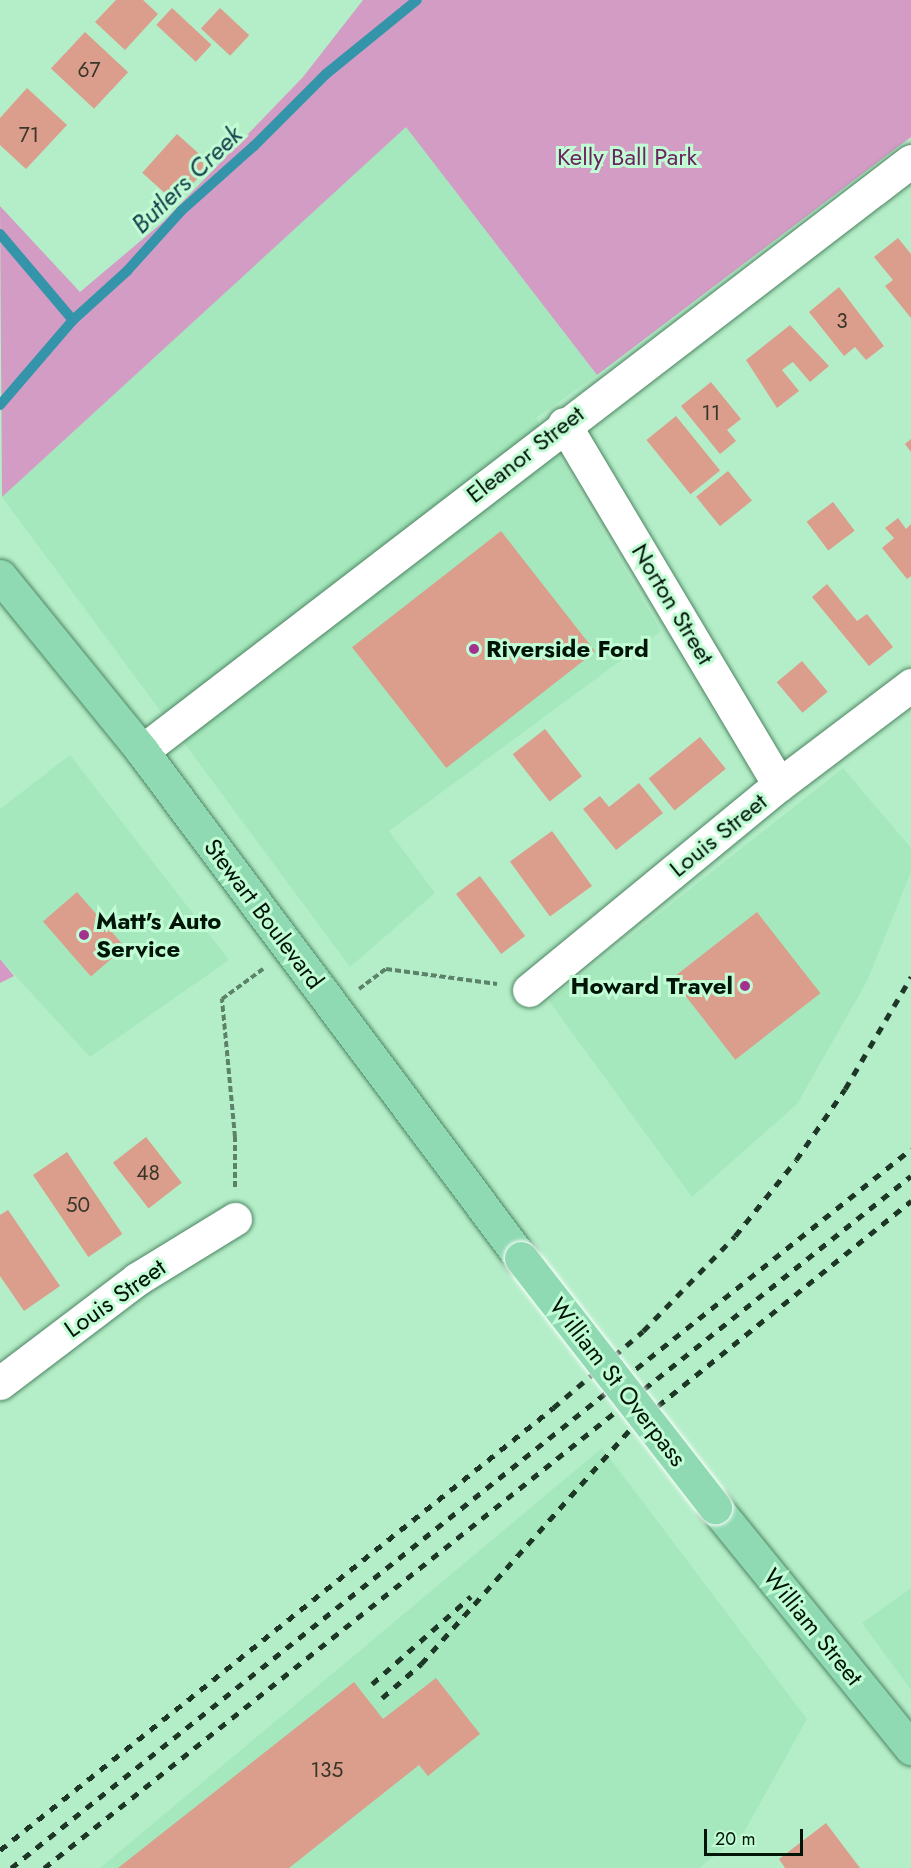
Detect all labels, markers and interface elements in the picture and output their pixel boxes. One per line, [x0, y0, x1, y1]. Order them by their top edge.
house number: 67 [77, 57, 101, 83]
water label: Butlers Creek [125, 120, 249, 240]
house number: 71 [19, 122, 39, 148]
park label: Kelly Ball Park [557, 143, 697, 171]
house number: 3 [836, 308, 848, 334]
street label: Eleanor Street [461, 399, 589, 509]
house number: 11 [702, 400, 720, 426]
street label: Norton Street [626, 538, 720, 670]
place label: Riverside Ford [486, 635, 649, 663]
marker: Riverside Ford [467, 642, 481, 656]
street label: Louis Street [664, 787, 772, 883]
street label: Stewart Boulevard [198, 833, 330, 995]
place label: Matt's Auto Service [96, 907, 221, 963]
marker: Matt's Auto Service [77, 928, 91, 942]
place label: Howard Travel [571, 972, 733, 1000]
marker: Howard Travel [738, 979, 752, 993]
house number: 48 [136, 1160, 160, 1186]
house number: 50 [66, 1192, 90, 1218]
street label: Louis Street [59, 1253, 171, 1343]
street label: William St Overpass [543, 1292, 693, 1472]
street label: William Street [757, 1563, 869, 1691]
house number: 135 [311, 1757, 343, 1783]
scale bar [707, 1817, 806, 1855]
text: 20 m [715, 1826, 755, 1852]

